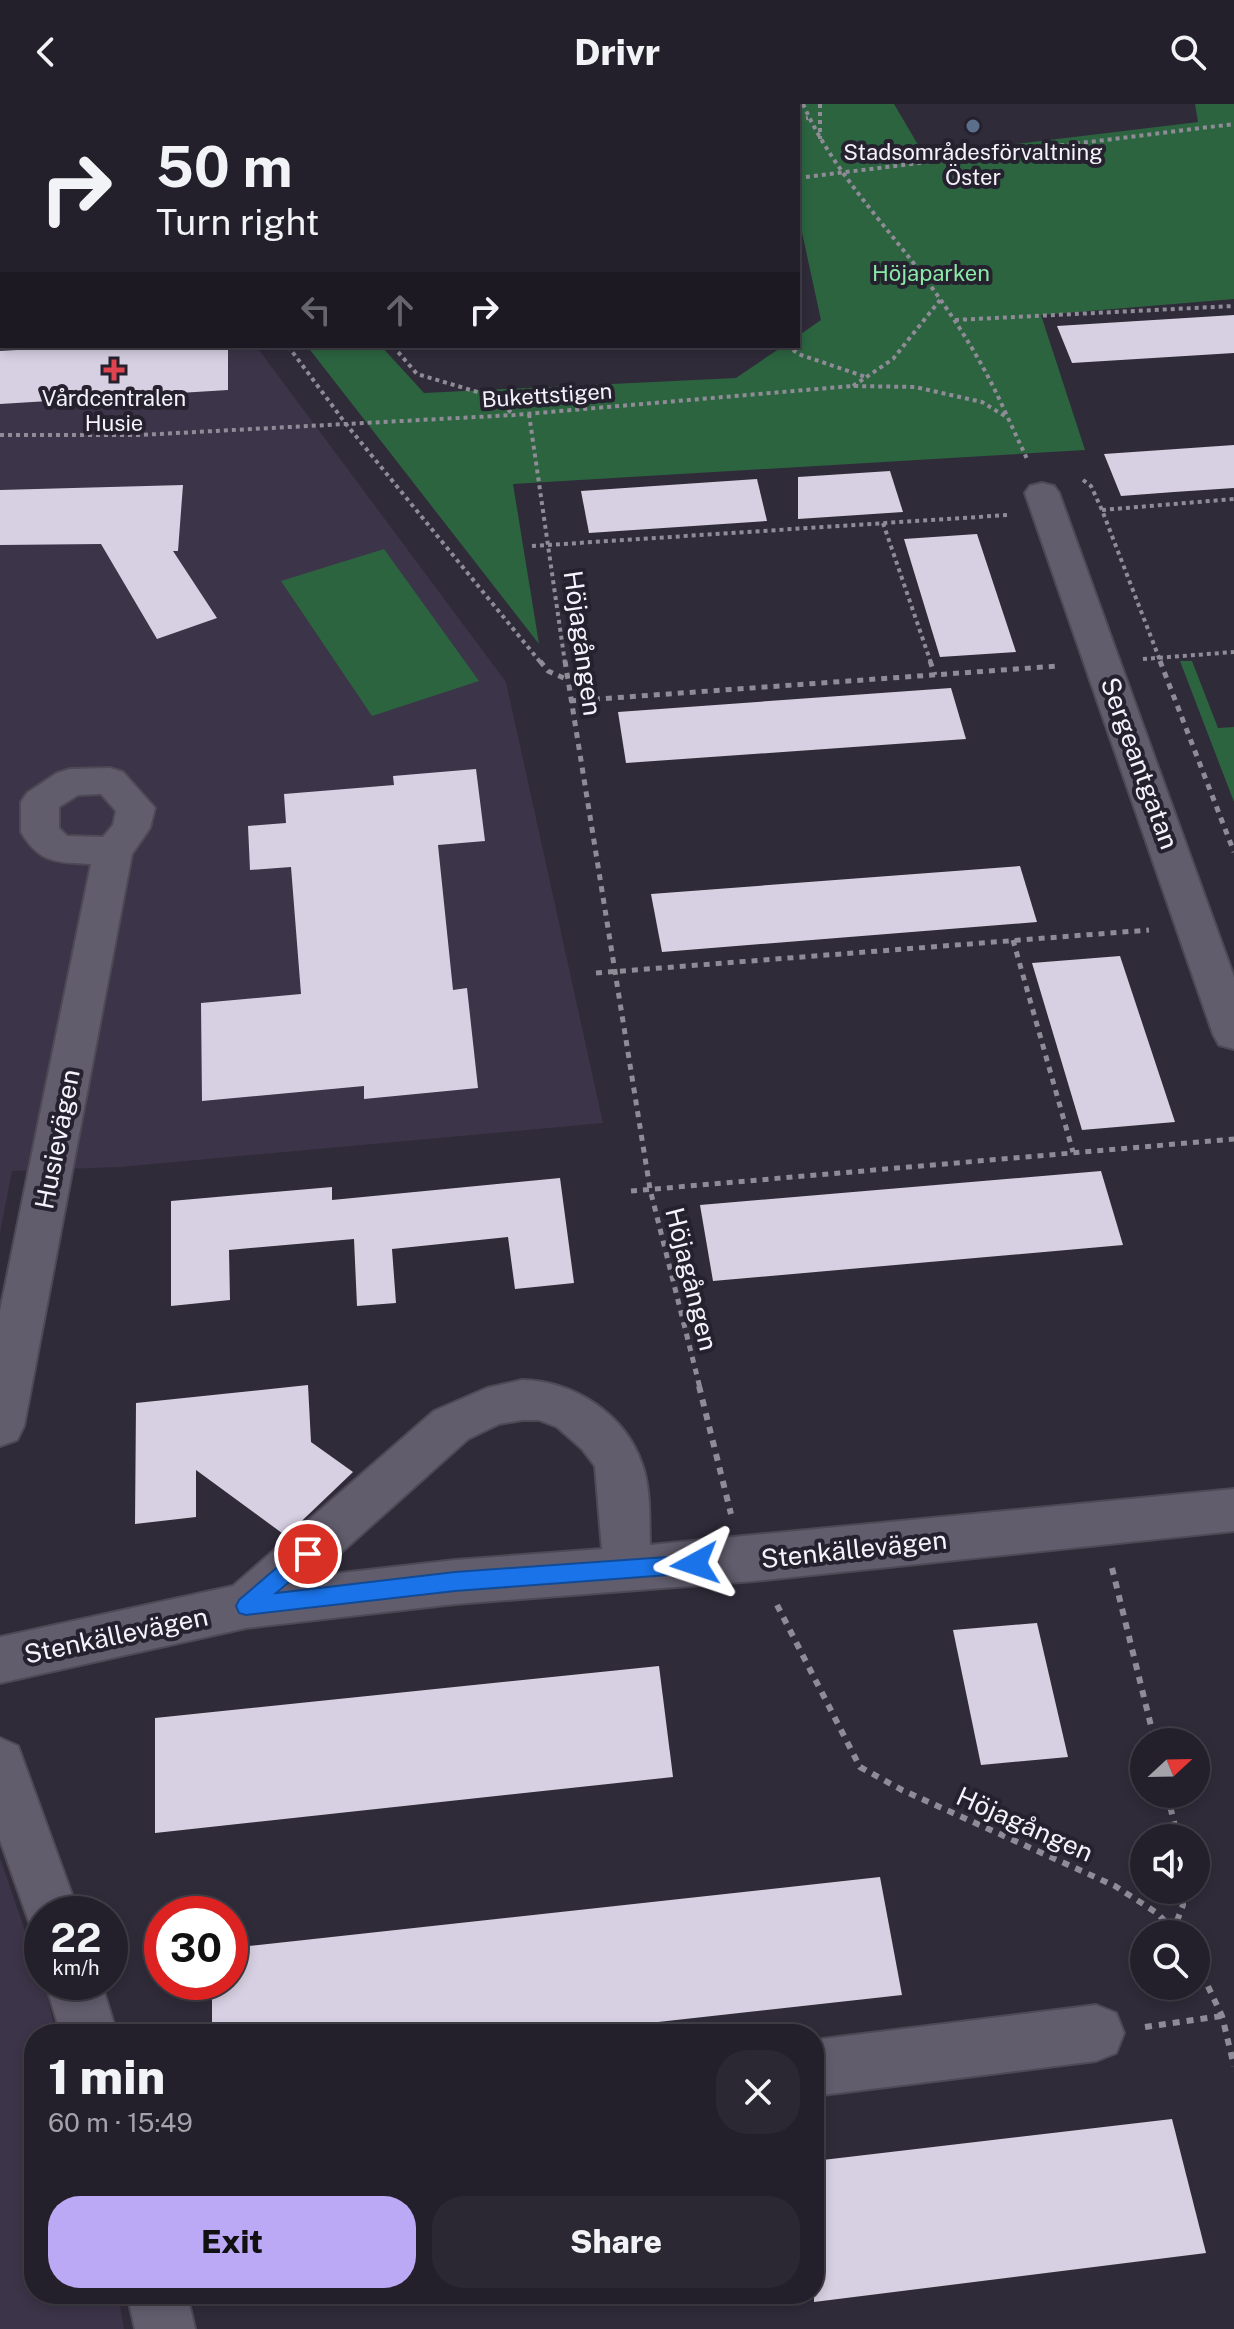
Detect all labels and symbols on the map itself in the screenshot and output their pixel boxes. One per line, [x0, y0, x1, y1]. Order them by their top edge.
marker: Stadsområdesförvaltning Öster [964, 117, 982, 135]
place label: Stadsområdesförvaltning Öster [843, 139, 1103, 190]
park label: Höjaparken [872, 260, 990, 286]
marker: Vårdcentralen Husie [103, 359, 125, 381]
street label: Bukettstigen [481, 377, 613, 413]
place label: Vårdcentralen Husie [42, 385, 186, 436]
street label: Höjagången [557, 568, 609, 718]
street label: Sergeantgatan [1095, 673, 1185, 853]
street label: Husievägen [28, 1066, 86, 1212]
street label: Höjagången [659, 1204, 725, 1354]
pin [274, 1520, 342, 1588]
position arrow [653, 1522, 737, 1606]
street label: Stenkällevägen [759, 1524, 949, 1574]
street label: Stenkällevägen [21, 1600, 211, 1670]
north arrow [1130, 1728, 1210, 1808]
street label: Höjagången [952, 1780, 1098, 1868]
speed limit sign: 30 [144, 1896, 248, 2000]

